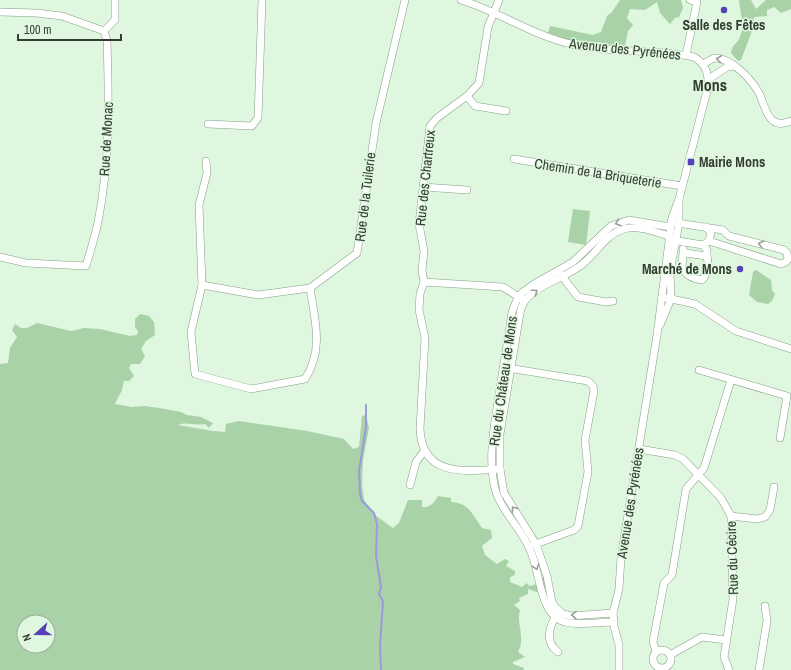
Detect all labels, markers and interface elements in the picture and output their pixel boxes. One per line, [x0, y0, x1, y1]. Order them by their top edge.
marker: Salle des Fêtes [719, 5, 729, 15]
scale bar [18, 16, 121, 42]
place label: Salle des Fêtes [683, 16, 765, 34]
text: 100 m [24, 22, 51, 38]
street label: Avenue des Pyrénées [567, 34, 682, 64]
one-way arrow [716, 55, 722, 64]
district label: Mons [693, 74, 727, 96]
street label: Rue de Monac [95, 101, 117, 177]
street label: Rue des Chartreux [411, 129, 439, 227]
street label: Rue de la Tuilerie [351, 151, 379, 243]
place label: Mairie Mons [699, 153, 765, 171]
street label: Chemin de la Briqueterie [533, 154, 663, 192]
marker: Mairie Mons [686, 157, 696, 167]
one-way arrow [615, 219, 622, 227]
one-way arrow [758, 240, 765, 249]
place label: Marché de Mons [642, 260, 732, 278]
marker: Marché de Mons [735, 264, 745, 274]
one-way arrow [530, 290, 537, 297]
street label: Rue du Château de Mons [485, 315, 521, 447]
street label: Avenue des Pyrénées [612, 446, 648, 561]
one-way arrow [512, 507, 519, 514]
street label: Rue du Cécire [722, 521, 742, 595]
one-way arrow [532, 563, 540, 570]
one-way arrow [571, 611, 577, 620]
north arrow [16, 614, 56, 654]
text: N [19, 632, 34, 643]

